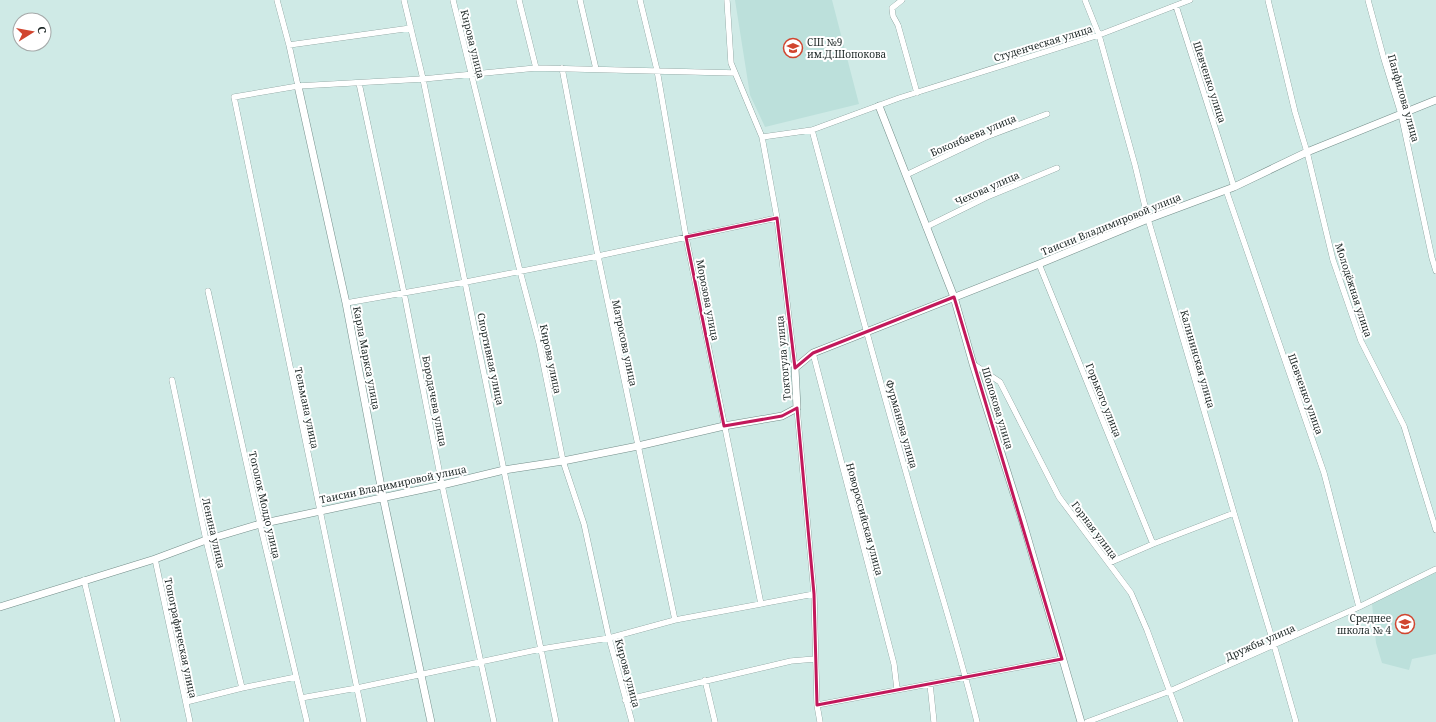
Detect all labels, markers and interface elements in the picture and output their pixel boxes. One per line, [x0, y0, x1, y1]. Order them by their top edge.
street label: Кирова улица [458, 8, 488, 80]
north arrow [12, 12, 52, 52]
street label: Студенческая улица [992, 21, 1094, 65]
text: С [34, 25, 50, 35]
place label: СШ №9 им.Д.Шопокова [807, 35, 887, 61]
school or university icon: СШ №9 им.Д.Шопокова [782, 37, 804, 59]
street label: Шевченко улица [1190, 39, 1230, 125]
street label: Панфилова улица [1385, 52, 1423, 144]
street label: Боконбаева улица [928, 110, 1018, 159]
street label: Чехова улица [953, 167, 1022, 208]
street label: Таисии Владимировой улица [1039, 189, 1183, 259]
street label: Молодёжная улица [1332, 241, 1376, 339]
street label: Морозова улица [693, 258, 723, 342]
street label: Матросова улица [609, 298, 641, 388]
street label: Карла Маркса улица [350, 305, 384, 411]
street label: Калининская улица [1177, 308, 1219, 410]
street label: Спортивная улица [474, 312, 508, 407]
street label: Токтогула улица [772, 315, 794, 401]
street label: Кирова улица [537, 323, 565, 395]
street label: Шевченко улица [1285, 352, 1327, 437]
street label: Бородачева улица [419, 354, 451, 448]
street label: Горького улица [1083, 361, 1125, 439]
street label: Шопокова улица [979, 365, 1017, 451]
street label: Тельмана улица [292, 366, 323, 450]
street label: Фурманова улица [883, 378, 921, 470]
street label: Тоголок Молдо улица [246, 450, 284, 560]
street label: Новороссийская улица [843, 461, 887, 577]
street label: Таисии Владимировой улица [318, 462, 468, 506]
street label: Ленина улица [199, 496, 229, 570]
street label: Горная улица [1069, 498, 1122, 562]
street label: Топографическая улица [161, 577, 201, 700]
place label: Среднее школа № 4 [1337, 611, 1391, 637]
school or university icon: Среднее школа № 4 [1394, 613, 1416, 635]
street label: Дружбы улица [1223, 620, 1297, 664]
street label: Кирова улица [612, 637, 644, 709]

